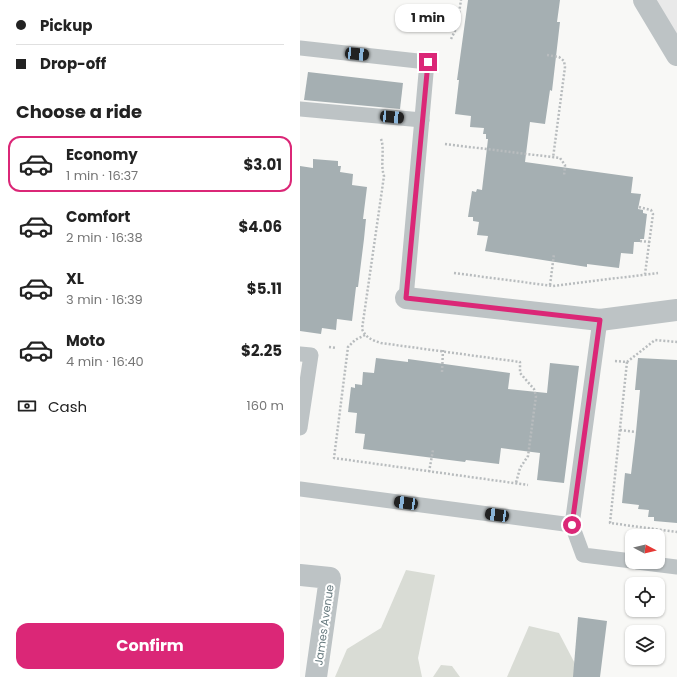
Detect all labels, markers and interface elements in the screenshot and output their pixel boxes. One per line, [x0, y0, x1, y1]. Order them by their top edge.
callout: 1 min [395, 4, 461, 32]
text: 1 min [411, 8, 445, 27]
text: Pickup [40, 15, 92, 36]
car [344, 47, 370, 61]
text: Drop-off [40, 53, 106, 74]
route end [419, 53, 437, 71]
text: Choose a ride [16, 99, 142, 124]
car [380, 110, 404, 124]
text: Economy [66, 144, 138, 165]
icon: car [18, 146, 54, 182]
text: $3.01 [243, 154, 282, 175]
text: 1 min · 16:37 [66, 166, 138, 185]
text: Comfort [66, 206, 130, 227]
icon: car [18, 208, 54, 244]
text: $4.06 [238, 216, 282, 237]
text: 2 min · 16:38 [66, 228, 143, 247]
text: XL [66, 268, 84, 289]
icon: car [18, 270, 54, 306]
text: $5.11 [247, 278, 282, 299]
text: 3 min · 16:39 [66, 290, 143, 309]
text: Moto [66, 330, 105, 351]
icon: car [18, 332, 54, 368]
text: $2.25 [241, 340, 282, 361]
text: 4 min · 16:40 [66, 352, 144, 371]
icon: cash [16, 395, 38, 417]
text: Cash [48, 396, 87, 417]
text: 160 m [247, 396, 284, 415]
car [393, 495, 419, 511]
car [484, 507, 510, 523]
route start [563, 516, 581, 534]
north arrow [625, 529, 665, 569]
map controls [625, 529, 665, 665]
button: locate [625, 577, 665, 617]
street label: James Avenue [310, 583, 338, 666]
button: Confirm [16, 623, 284, 669]
button: layers [625, 625, 665, 665]

